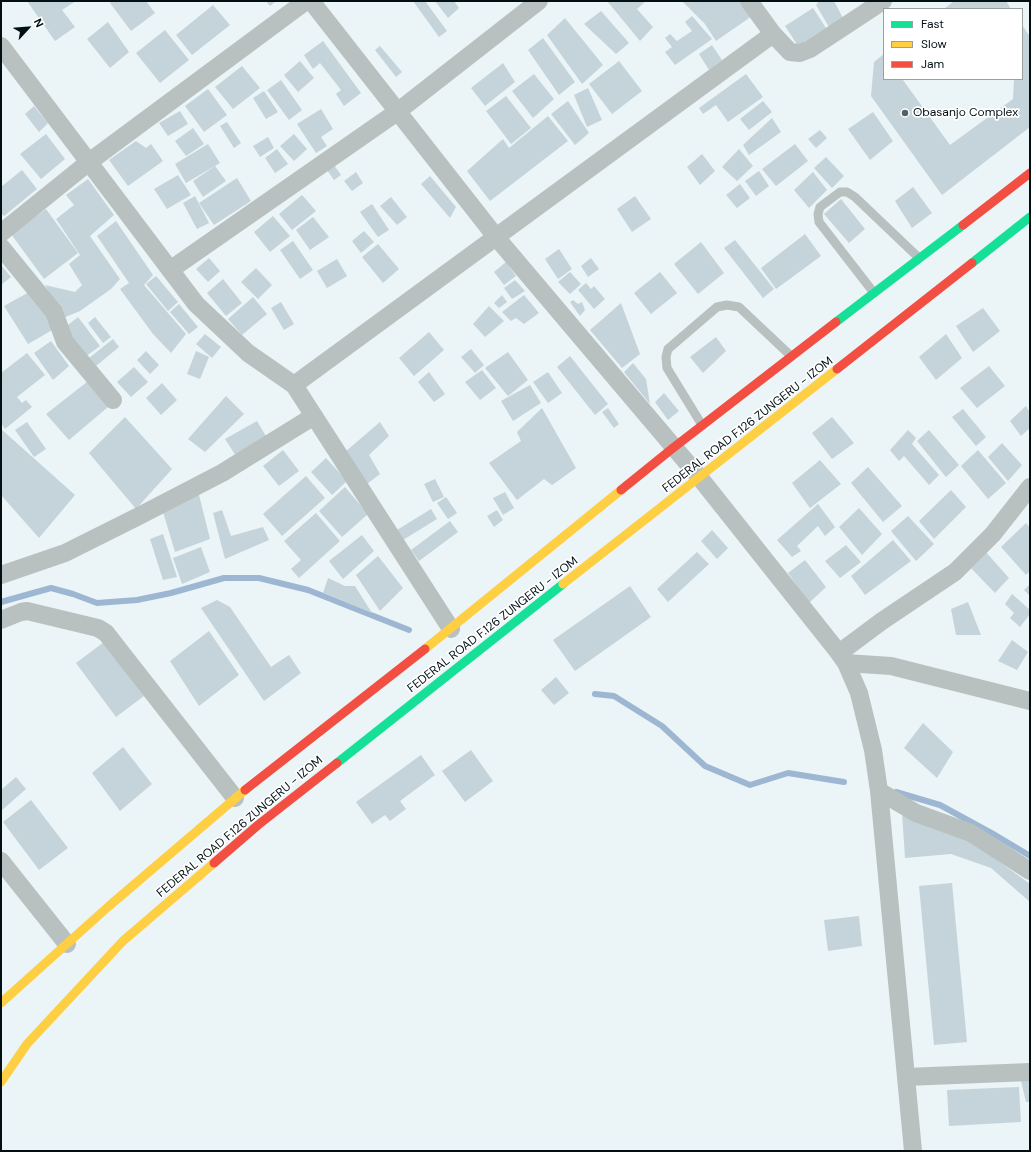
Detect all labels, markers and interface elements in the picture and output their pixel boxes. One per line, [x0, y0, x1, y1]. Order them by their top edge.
north arrow [8, 8, 48, 48]
legend [883, 8, 1023, 80]
text: N [31, 16, 47, 29]
text: Fast [921, 16, 944, 32]
text: Slow [921, 36, 947, 52]
text: Jam [921, 56, 944, 72]
place label: Obasanjo Complex [913, 106, 1018, 120]
marker: Obasanjo Complex [900, 108, 910, 118]
street label: FEDERAL ROAD F.126 ZUNGERU - IZOM [660, 354, 836, 496]
street label: FEDERAL ROAD F.126 ZUNGERU - IZOM [405, 554, 581, 696]
street label: FEDERAL ROAD F.126 ZUNGERU - IZOM [154, 753, 326, 901]

